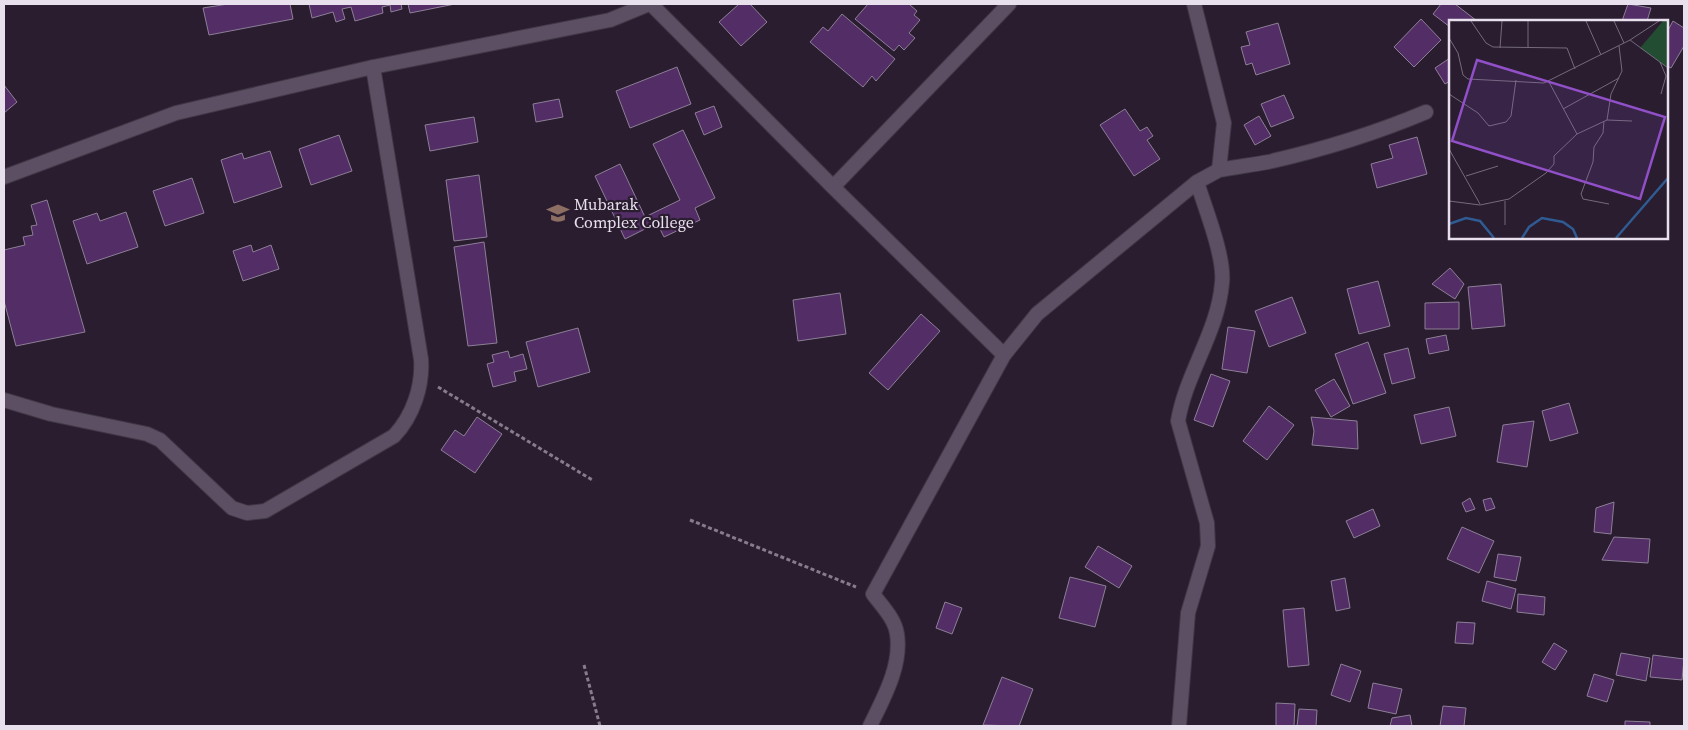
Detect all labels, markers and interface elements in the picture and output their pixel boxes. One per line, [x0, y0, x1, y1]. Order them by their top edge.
inset map [1449, 20, 1668, 239]
place label: Mubarak Complex College [574, 193, 694, 233]
school or university icon: Mubarak Complex College [545, 200, 571, 226]

